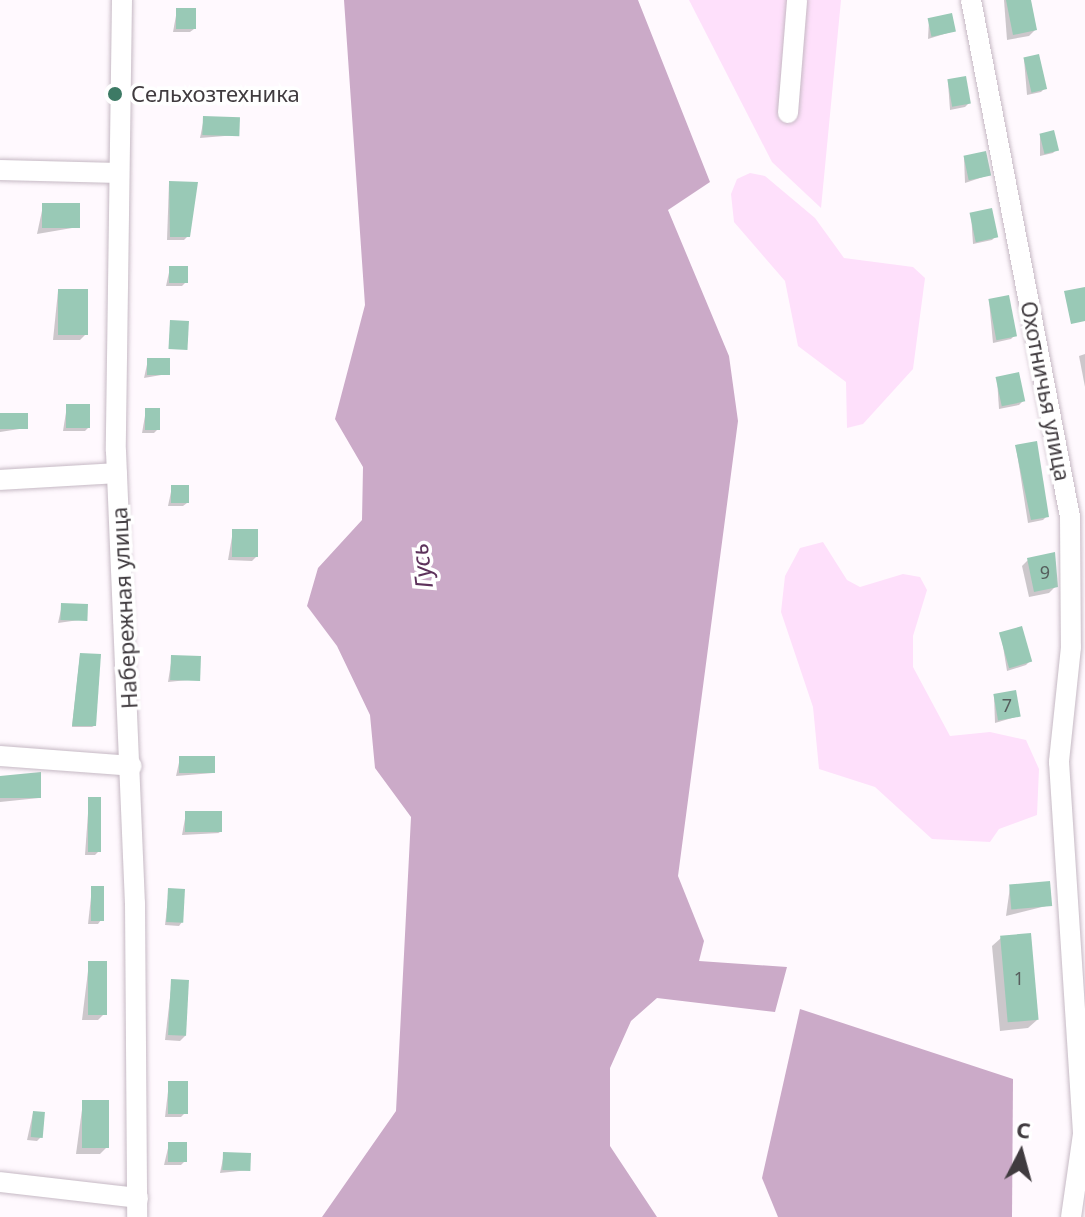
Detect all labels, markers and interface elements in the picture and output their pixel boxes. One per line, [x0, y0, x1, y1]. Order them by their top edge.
place label: Сельхозтехника [131, 81, 300, 107]
marker: Сельхозтехника [106, 85, 124, 103]
street label: Охотничья улица [1016, 299, 1076, 483]
street label: Набережная улица [106, 506, 142, 710]
water label: Гусь [404, 542, 438, 590]
house number: 9 [1040, 561, 1050, 583]
house number: 7 [1002, 694, 1012, 716]
house number: 1 [1014, 967, 1024, 989]
north arrow [981, 1113, 1061, 1193]
text: С [1015, 1113, 1032, 1145]

